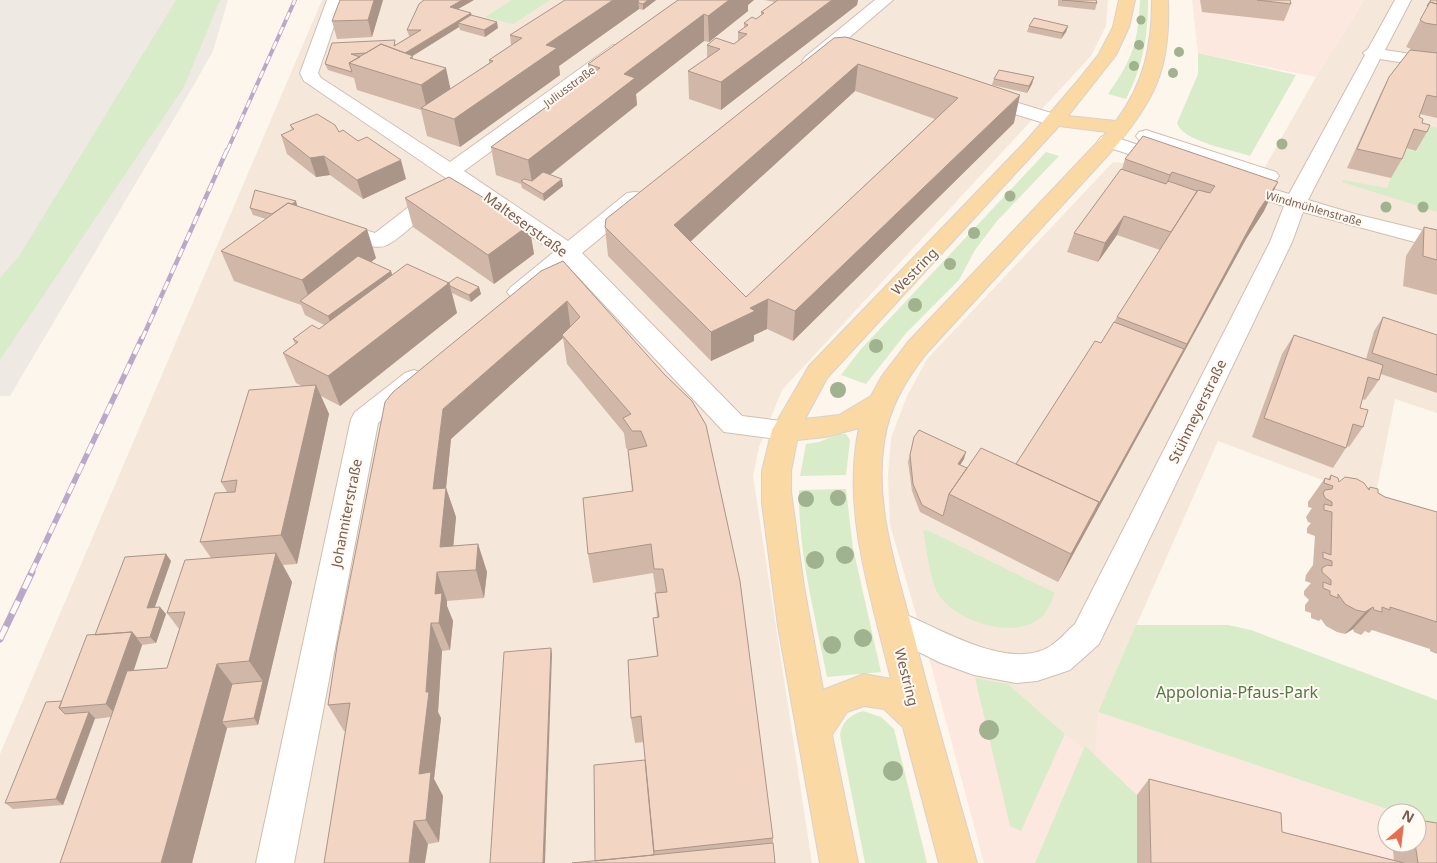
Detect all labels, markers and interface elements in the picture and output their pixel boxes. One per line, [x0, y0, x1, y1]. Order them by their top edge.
street label: Juliusstraße [539, 62, 598, 110]
street label: Malteserstraße [480, 187, 572, 261]
street label: Windmühlenstraße [1264, 187, 1364, 229]
street label: Westring [887, 243, 941, 299]
street label: Stühmeyerstraße [1164, 356, 1230, 466]
street label: Johanniterstraße [326, 457, 366, 571]
street label: Westring [891, 646, 923, 708]
park label: Appolonia-Pfaus-Park [1156, 681, 1319, 703]
north arrow [1377, 803, 1427, 853]
text: N [1399, 805, 1418, 827]

